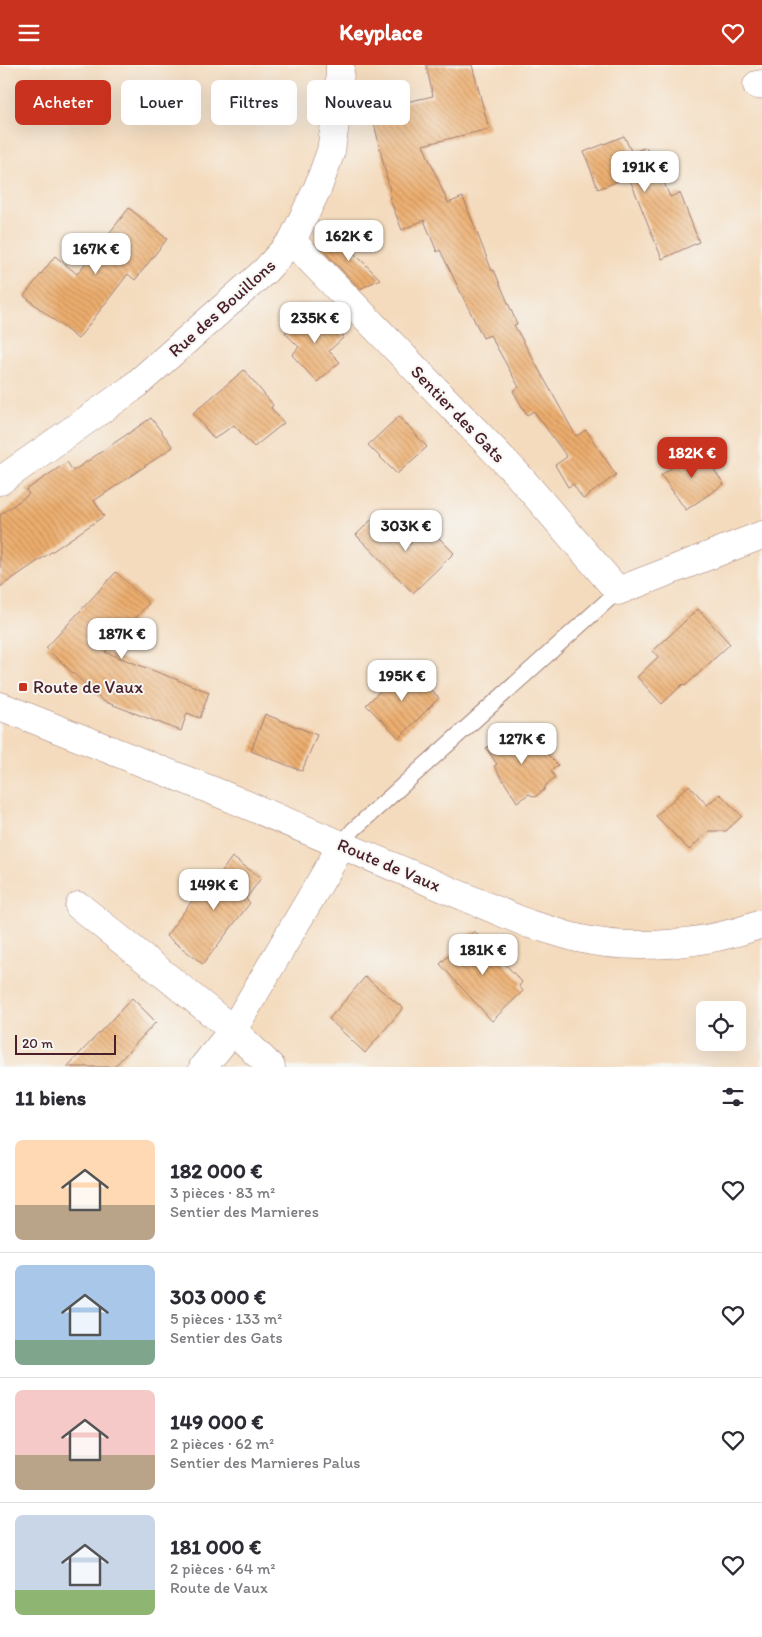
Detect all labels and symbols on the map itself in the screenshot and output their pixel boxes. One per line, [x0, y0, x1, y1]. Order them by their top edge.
pin: 191K € [604, 151, 686, 193]
pin: 162K € [308, 219, 390, 262]
pin: 167K € [55, 233, 137, 275]
street label: Rue des Bouillons [164, 254, 280, 362]
pin: 235K € [274, 301, 356, 344]
street label: Sentier des Gats [406, 361, 510, 467]
pin: 182K € [651, 437, 733, 479]
pin: 303K € [365, 509, 447, 552]
pin: 187K € [81, 617, 163, 660]
pin: 195K € [361, 659, 443, 702]
place label: Route de Vaux [33, 676, 143, 698]
marker: Route de Vaux [17, 681, 29, 693]
pin: 127K € [481, 723, 563, 765]
street label: Route de Vaux [334, 833, 444, 897]
pin: 149K € [173, 869, 255, 911]
pin: 181K € [442, 933, 524, 976]
scale bar [15, 1032, 116, 1055]

